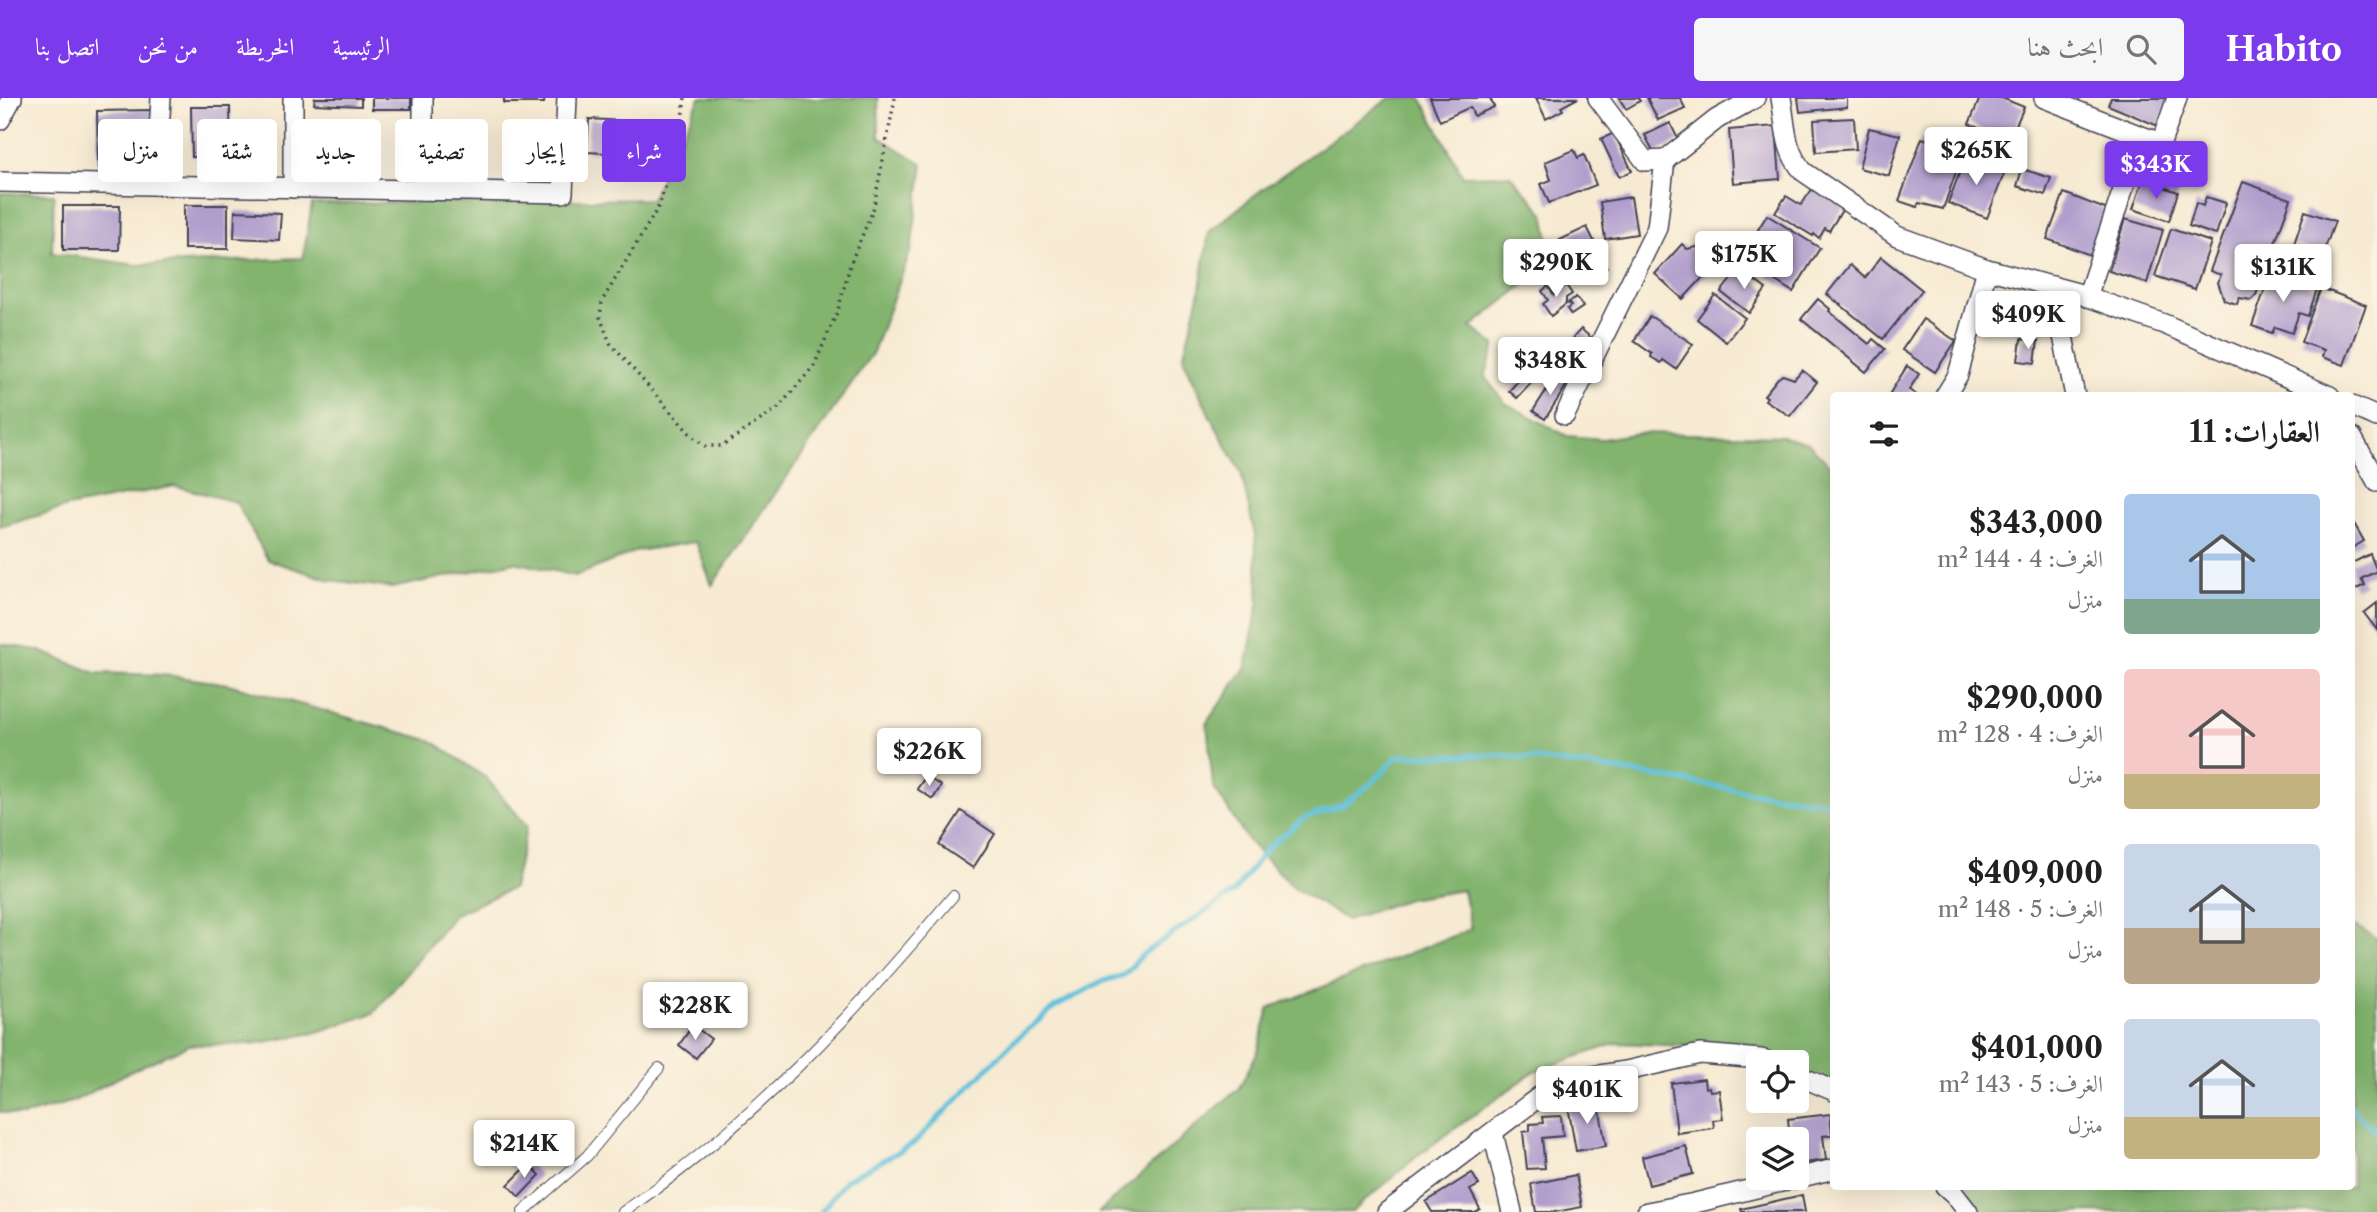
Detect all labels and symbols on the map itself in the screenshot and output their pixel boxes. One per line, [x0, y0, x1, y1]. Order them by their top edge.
pin: $265K [1927, 127, 2025, 187]
pin: $343K [2107, 141, 2205, 201]
pin: $175K [1695, 232, 1793, 291]
pin: $290K [1507, 240, 1605, 299]
pin: $131K [2234, 244, 2332, 304]
pin: $409K [1979, 292, 2077, 351]
pin: $348K [1501, 338, 1599, 397]
pin: $226K [880, 728, 978, 788]
pin: $228K [646, 982, 744, 1042]
pin: $401K [1538, 1066, 1636, 1126]
pin: $214K [475, 1121, 573, 1180]

